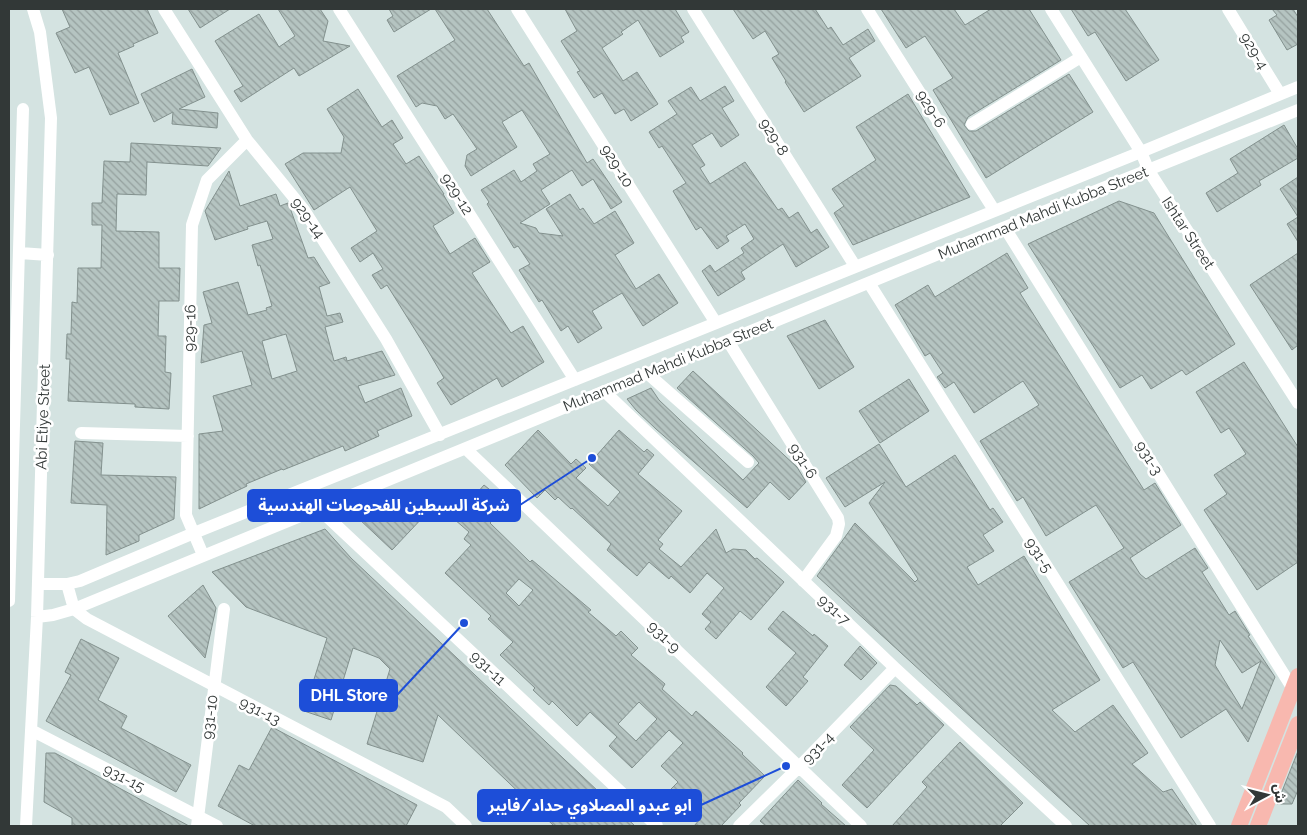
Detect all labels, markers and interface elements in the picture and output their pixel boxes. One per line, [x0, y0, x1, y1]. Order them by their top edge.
street label: 929-4 [1236, 29, 1272, 73]
street label: 929-6 [913, 87, 949, 131]
street label: 929-8 [756, 115, 792, 159]
street label: 929-10 [597, 141, 637, 191]
street label: Muhammad Mahdi Kubba Street [935, 163, 1151, 263]
street label: 929-12 [437, 170, 477, 218]
street label: Ishtar Street [1158, 193, 1218, 273]
street label: 929-14 [287, 194, 329, 242]
street label: 929-16 [181, 304, 199, 352]
street label: Muhammad Mahdi Kubba Street [560, 315, 776, 415]
street label: Abi Etiye Street [32, 364, 54, 470]
street label: 931-3 [1132, 438, 1166, 478]
street label: 931-6 [785, 440, 821, 482]
callout: شركة السبطين للفحوصات الهندسية [248, 490, 520, 521]
text: شركة السبطين للفحوصات الهندسية [258, 496, 510, 515]
street label: 931-5 [1021, 534, 1057, 576]
street label: 931-7 [814, 591, 854, 629]
street label: 931-9 [644, 617, 684, 657]
street label: 931-11 [466, 647, 510, 689]
callout: DHL Store [300, 680, 397, 711]
text: DHL Store [310, 686, 388, 705]
street label: 931-13 [236, 693, 284, 729]
street label: 931-10 [198, 694, 222, 740]
street label: 931-4 [799, 728, 837, 768]
street label: 931-15 [100, 760, 148, 796]
north arrow [1242, 770, 1292, 820]
text: ش [1271, 783, 1289, 804]
callout: ابو عبدو المصلاوي حداد/فايبر [478, 790, 701, 821]
text: ابو عبدو المصلاوي حداد/فايبر [487, 796, 692, 819]

